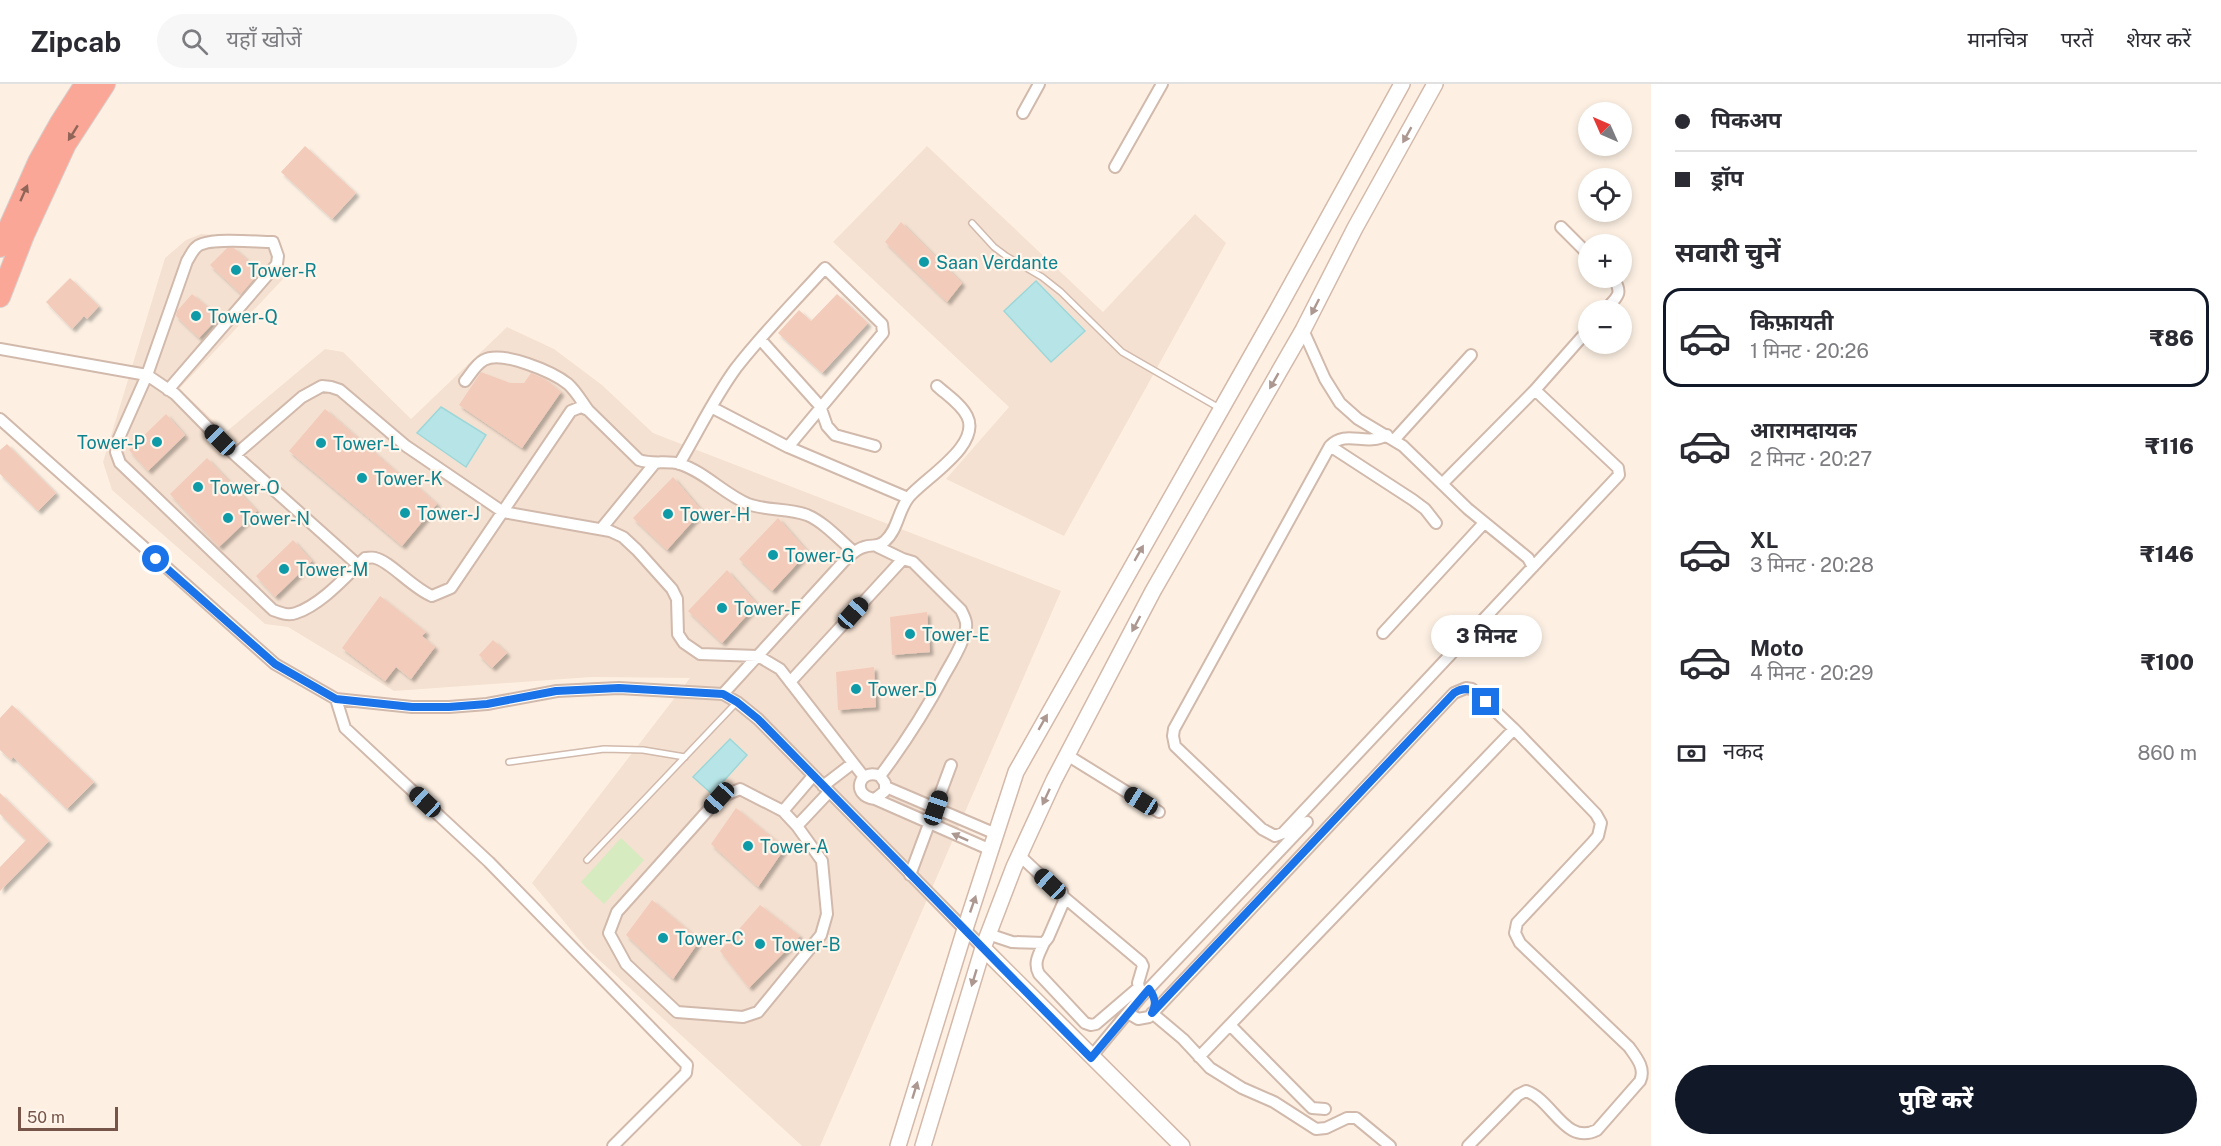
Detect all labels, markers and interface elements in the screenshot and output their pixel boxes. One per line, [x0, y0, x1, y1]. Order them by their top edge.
search box [157, 14, 577, 68]
text: Zipcab [30, 25, 121, 58]
icon: search [178, 25, 211, 58]
text: यहाँ खोजें [226, 26, 302, 52]
text: मानचित्र [1968, 27, 2028, 52]
text: परतें [2061, 27, 2093, 52]
text: शेयर करें [2126, 27, 2191, 52]
north arrow [1578, 102, 1632, 156]
map controls [1578, 102, 1632, 354]
text: पिकअप [1711, 107, 1782, 133]
one-way arrow [68, 125, 79, 141]
one-way arrow [1402, 127, 1412, 144]
text: ड्रॉप [1711, 165, 1744, 191]
button: locate [1578, 168, 1632, 222]
one-way arrow [20, 185, 29, 202]
button: + [1578, 234, 1632, 288]
text: सवारी चुनें [1675, 236, 1780, 268]
place label: Saan Verdante [936, 252, 1058, 273]
marker: Saan Verdante [917, 255, 931, 269]
place label: Tower-R [248, 260, 317, 281]
marker: Tower-R [229, 263, 243, 277]
one-way arrow [1310, 298, 1320, 316]
button: − [1578, 300, 1632, 354]
place label: Tower-Q [208, 306, 278, 327]
marker: Tower-Q [189, 309, 203, 323]
text: किफ़ायती [1750, 309, 1834, 335]
icon: car [1678, 311, 1732, 365]
text: ₹86 [2149, 325, 2194, 351]
text: 1 मिनट · 20:26 [1750, 339, 1869, 363]
one-way arrow [1268, 373, 1279, 389]
text: आरामदायक [1750, 417, 1857, 443]
icon: car [1678, 419, 1732, 473]
car [201, 421, 239, 459]
place label: Tower-P [77, 432, 145, 453]
place label: Tower-L [333, 433, 400, 454]
text: ₹116 [2145, 433, 2194, 459]
marker: Tower-P [150, 435, 164, 449]
marker: Tower-L [314, 436, 328, 450]
text: 2 मिनट · 20:27 [1750, 447, 1872, 471]
place label: Tower-K [374, 468, 443, 489]
marker: Tower-K [355, 471, 369, 485]
place label: Tower-O [210, 477, 280, 498]
marker: Tower-O [191, 480, 205, 494]
place label: Tower-J [417, 503, 480, 524]
place label: Tower-H [680, 504, 750, 525]
marker: Tower-J [398, 506, 412, 520]
marker: Tower-H [661, 507, 675, 521]
place label: Tower-N [240, 508, 310, 529]
marker: Tower-N [221, 511, 235, 525]
icon: car [1678, 527, 1732, 581]
text: XL [1750, 527, 1778, 553]
text: ₹146 [2140, 541, 2194, 567]
one-way arrow [1134, 544, 1144, 561]
route start [142, 545, 169, 572]
place label: Tower-G [785, 545, 855, 566]
marker: Tower-G [766, 548, 780, 562]
text: 3 मिनट · 20:28 [1750, 553, 1874, 577]
place label: Tower-M [296, 559, 368, 580]
marker: Tower-M [277, 562, 291, 576]
car [834, 594, 872, 632]
place label: Tower-F [734, 598, 801, 619]
marker: Tower-F [715, 601, 729, 615]
one-way arrow [1131, 615, 1141, 632]
callout: 3 मिनट [1430, 615, 1541, 657]
place label: Tower-E [922, 624, 990, 645]
text: 3 मिनट [1456, 624, 1517, 648]
marker: Tower-E [903, 627, 917, 641]
icon: car [1678, 635, 1732, 689]
text: Moto [1750, 635, 1804, 661]
text: ₹100 [2141, 649, 2194, 675]
text: 4 मिनट · 20:29 [1750, 661, 1873, 685]
place label: Tower-D [868, 679, 937, 700]
marker: Tower-D [849, 682, 863, 696]
route end [1472, 688, 1499, 715]
one-way arrow [1038, 713, 1048, 730]
icon: cash [1675, 737, 1708, 770]
text: नकद [1723, 738, 1764, 764]
text: 860 m [2137, 741, 2197, 765]
car [700, 779, 738, 817]
car [406, 783, 444, 821]
car [1121, 784, 1161, 818]
car [922, 788, 950, 828]
one-way arrow [1042, 788, 1051, 805]
one-way arrow [952, 832, 969, 841]
place label: Tower-A [760, 836, 829, 857]
marker: Tower-A [741, 839, 755, 853]
car [1031, 865, 1069, 903]
one-way arrow [969, 895, 978, 913]
place label: Tower-C [675, 928, 744, 949]
marker: Tower-C [656, 931, 670, 945]
place label: Tower-B [772, 934, 841, 955]
marker: Tower-B [753, 937, 767, 951]
one-way arrow [969, 969, 978, 987]
button: पुष्टि करें [1675, 1065, 2197, 1134]
one-way arrow [911, 1081, 921, 1099]
scale bar [18, 1104, 118, 1132]
text: 50 m [27, 1108, 65, 1127]

